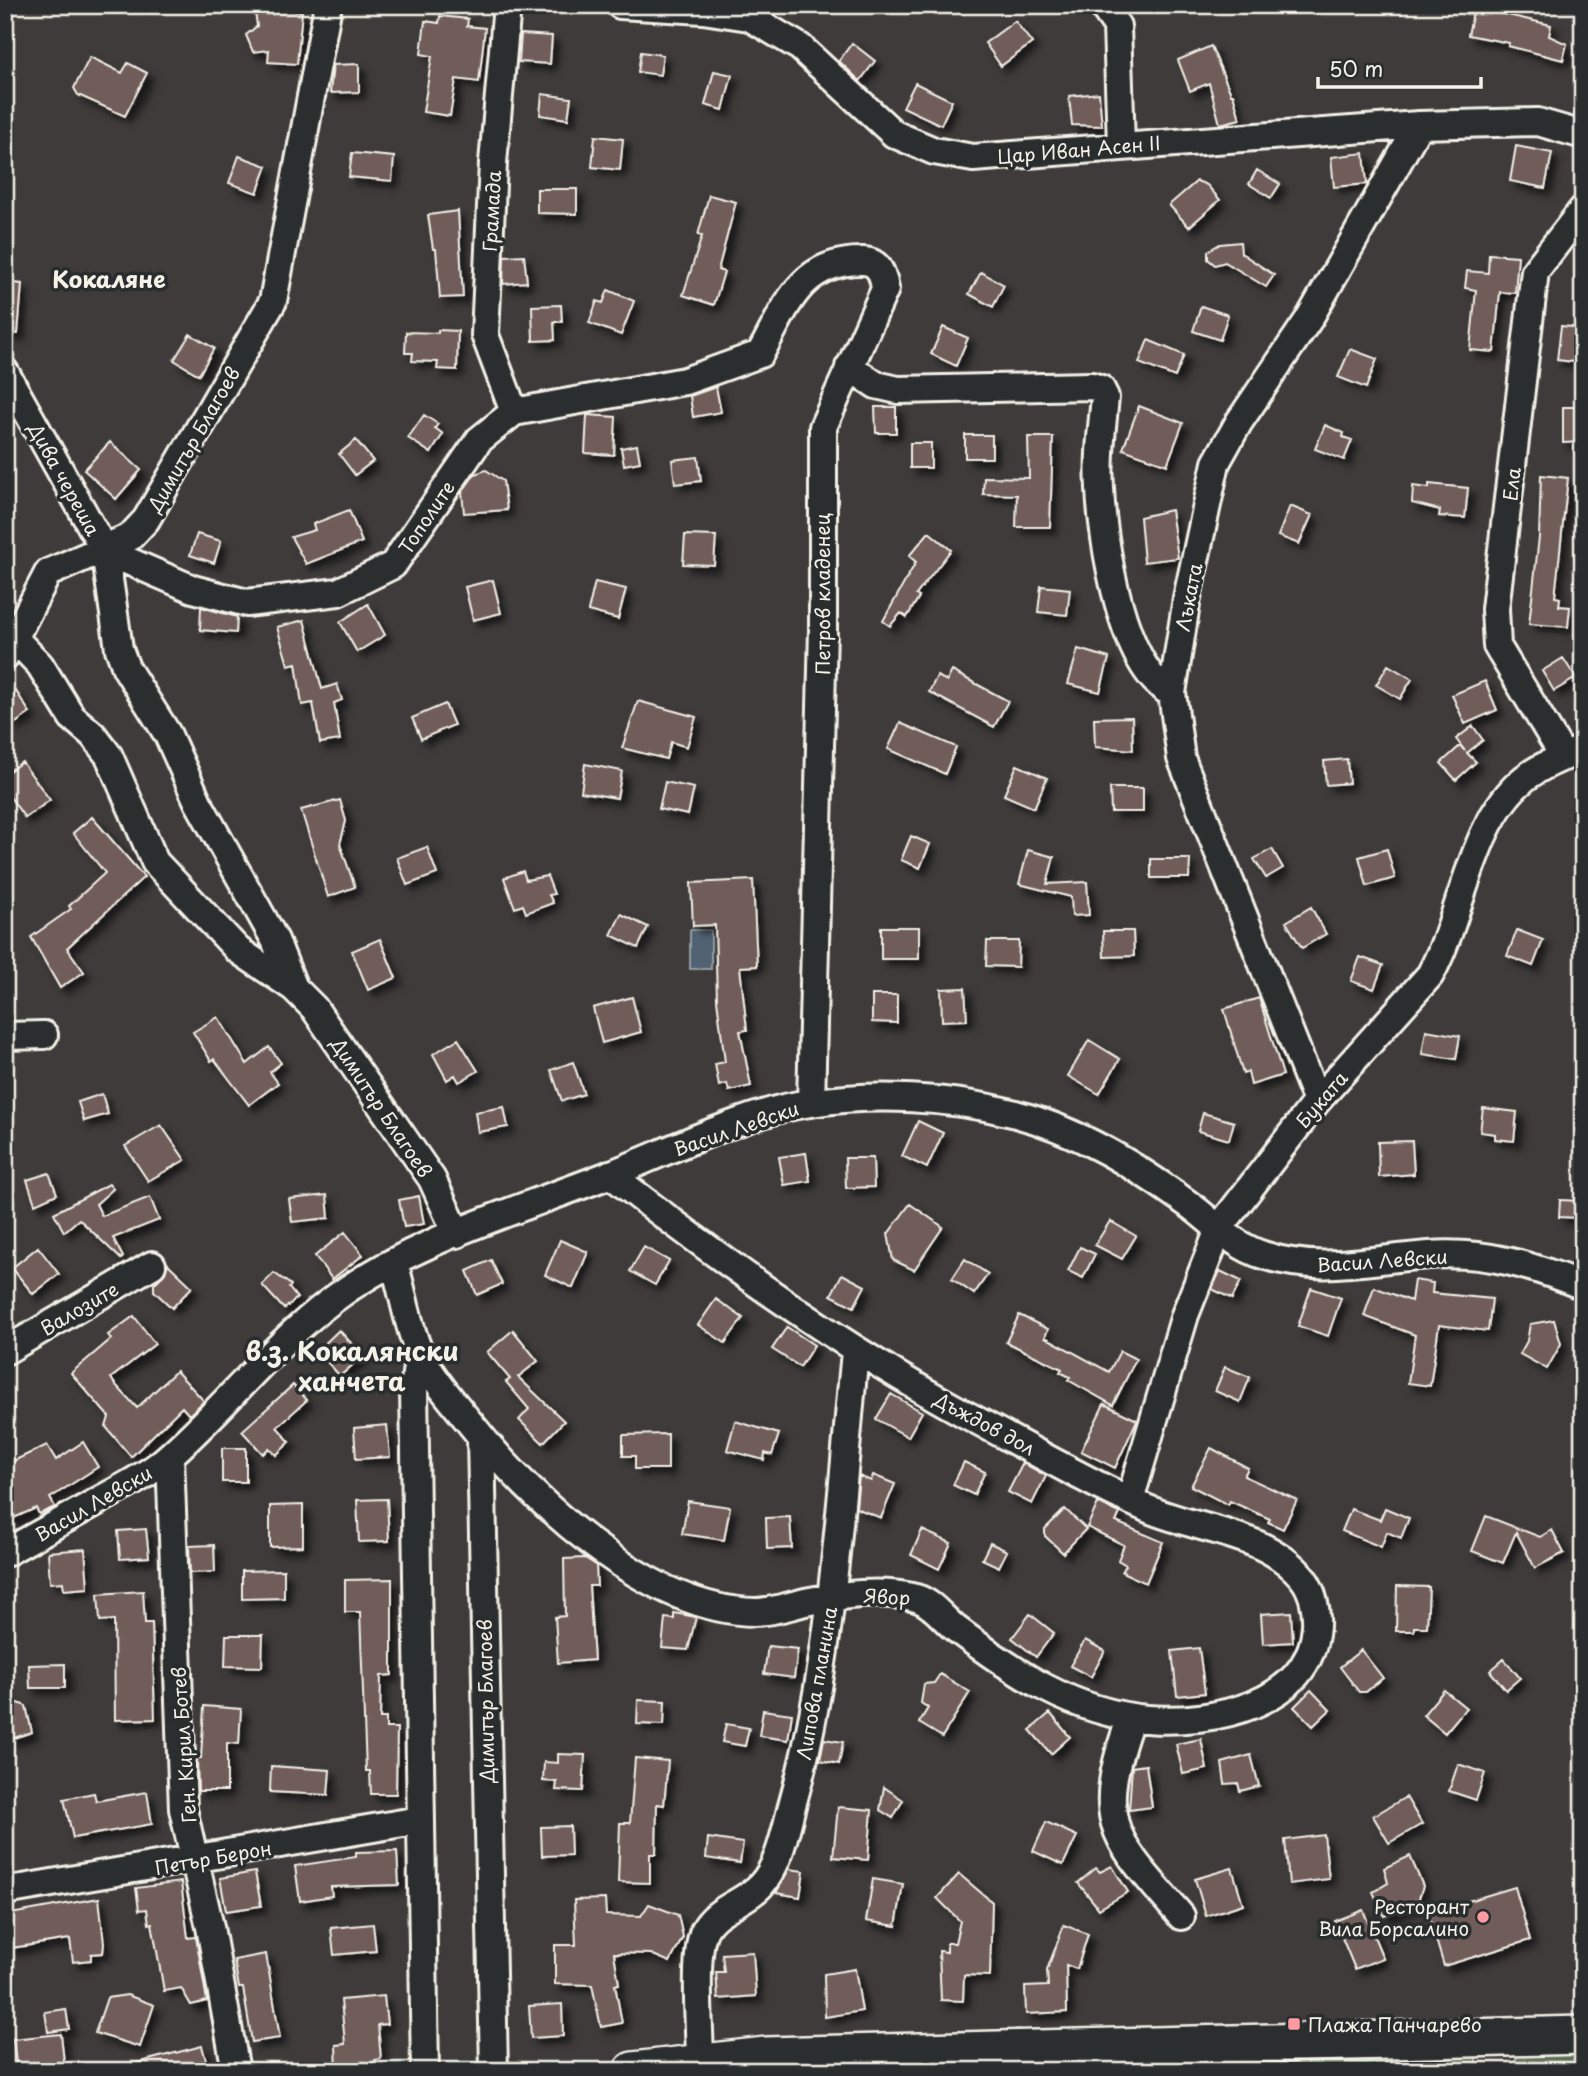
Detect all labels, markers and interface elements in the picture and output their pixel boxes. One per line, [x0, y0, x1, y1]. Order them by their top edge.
scale bar [1318, 46, 1481, 90]
text: 50 m [1329, 52, 1383, 84]
street label: Цар Иван Асен II [996, 128, 1162, 170]
street label: Грамада [475, 170, 507, 252]
district label: Кокаляне [52, 261, 166, 296]
street label: Димитър Благоев [140, 361, 246, 518]
street label: Дива череша [22, 416, 108, 541]
street label: Ела [1495, 465, 1527, 502]
street label: Тополите [391, 475, 461, 559]
street label: Петров кладенец [808, 513, 836, 675]
street label: Лъката [1168, 561, 1208, 633]
street label: Димитър Благоев [324, 1031, 439, 1183]
street label: Буката [1288, 1064, 1354, 1134]
street label: Васил Левски [670, 1093, 802, 1163]
street label: Васил Левски [1316, 1241, 1448, 1279]
street label: Валозите [35, 1274, 123, 1342]
district label: в.з. Кокалянски ханчета [245, 1331, 459, 1400]
street label: Дъждов дол [929, 1384, 1041, 1461]
street label: Васил Левски [29, 1458, 157, 1548]
street label: Явор [863, 1581, 911, 1611]
street label: Липова планина [789, 1604, 843, 1762]
street label: Димитър Благоев [470, 1619, 500, 1784]
street label: Ген. Кирил Ботев [164, 1666, 202, 1824]
street label: Петър Берон [152, 1833, 274, 1881]
place label: Ресторант Вила Борсалино [1318, 1892, 1470, 1942]
marker: Ресторант Вила Борсалино [1475, 1909, 1491, 1925]
place label: Плажа Панчарево [1308, 2010, 1482, 2038]
marker: Плажа Панчарево [1286, 2016, 1302, 2032]

